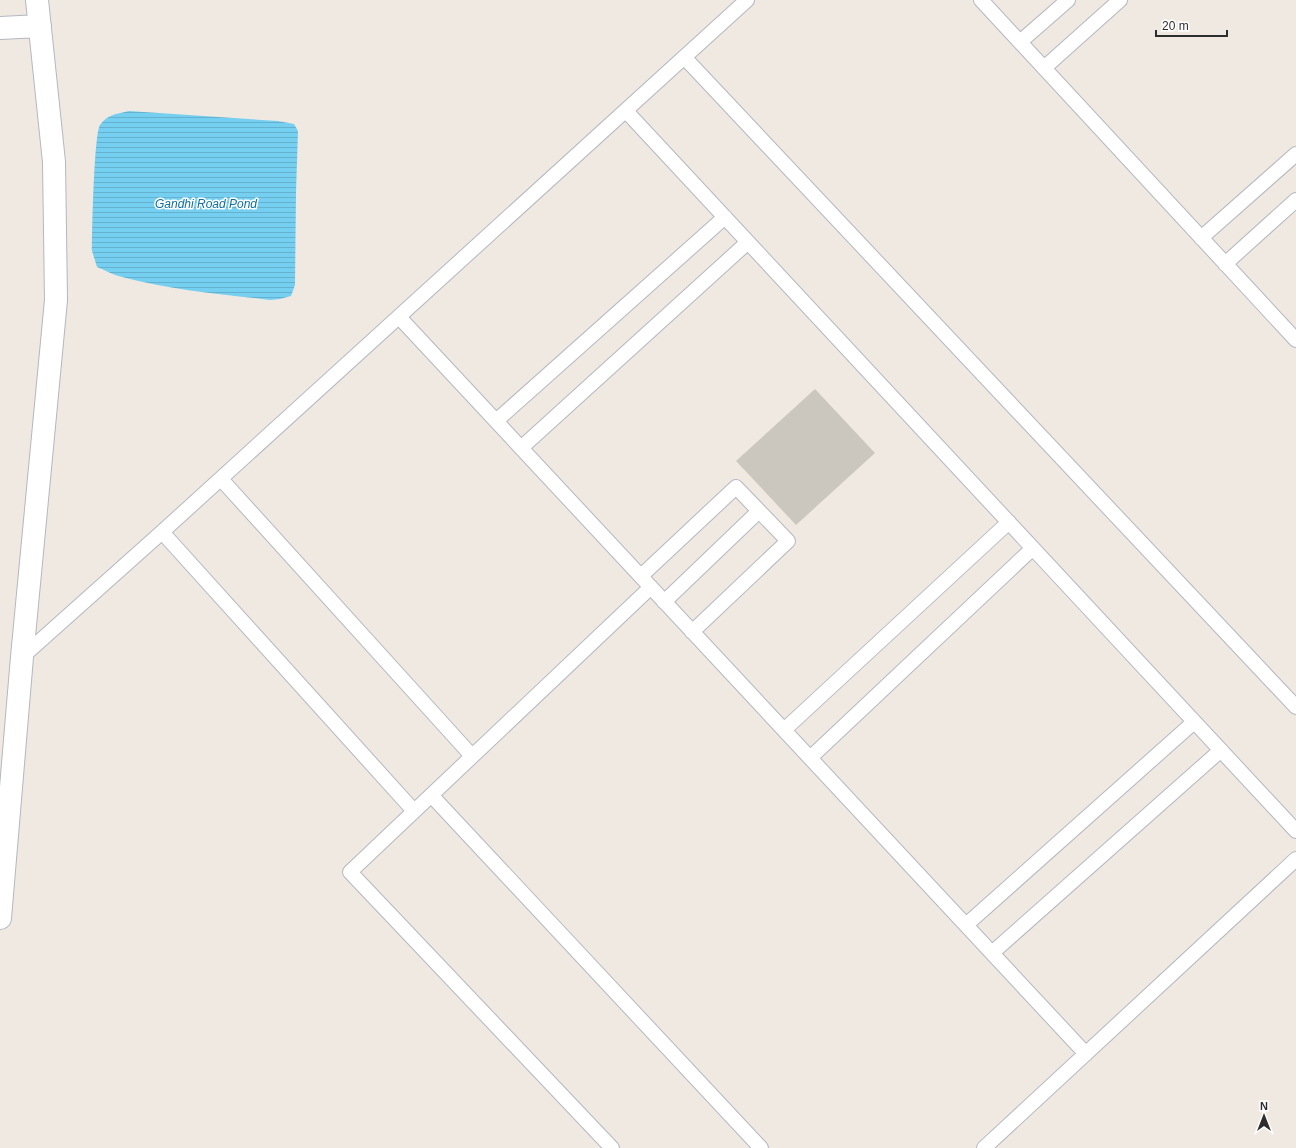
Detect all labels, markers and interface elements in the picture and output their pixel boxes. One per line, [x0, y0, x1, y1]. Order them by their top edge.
scale bar [1156, 12, 1227, 38]
text: 20 m [1162, 19, 1189, 33]
water label: Gandhi Road Pond [155, 197, 257, 211]
north arrow [1244, 1096, 1284, 1136]
text: N [1260, 1100, 1268, 1112]

